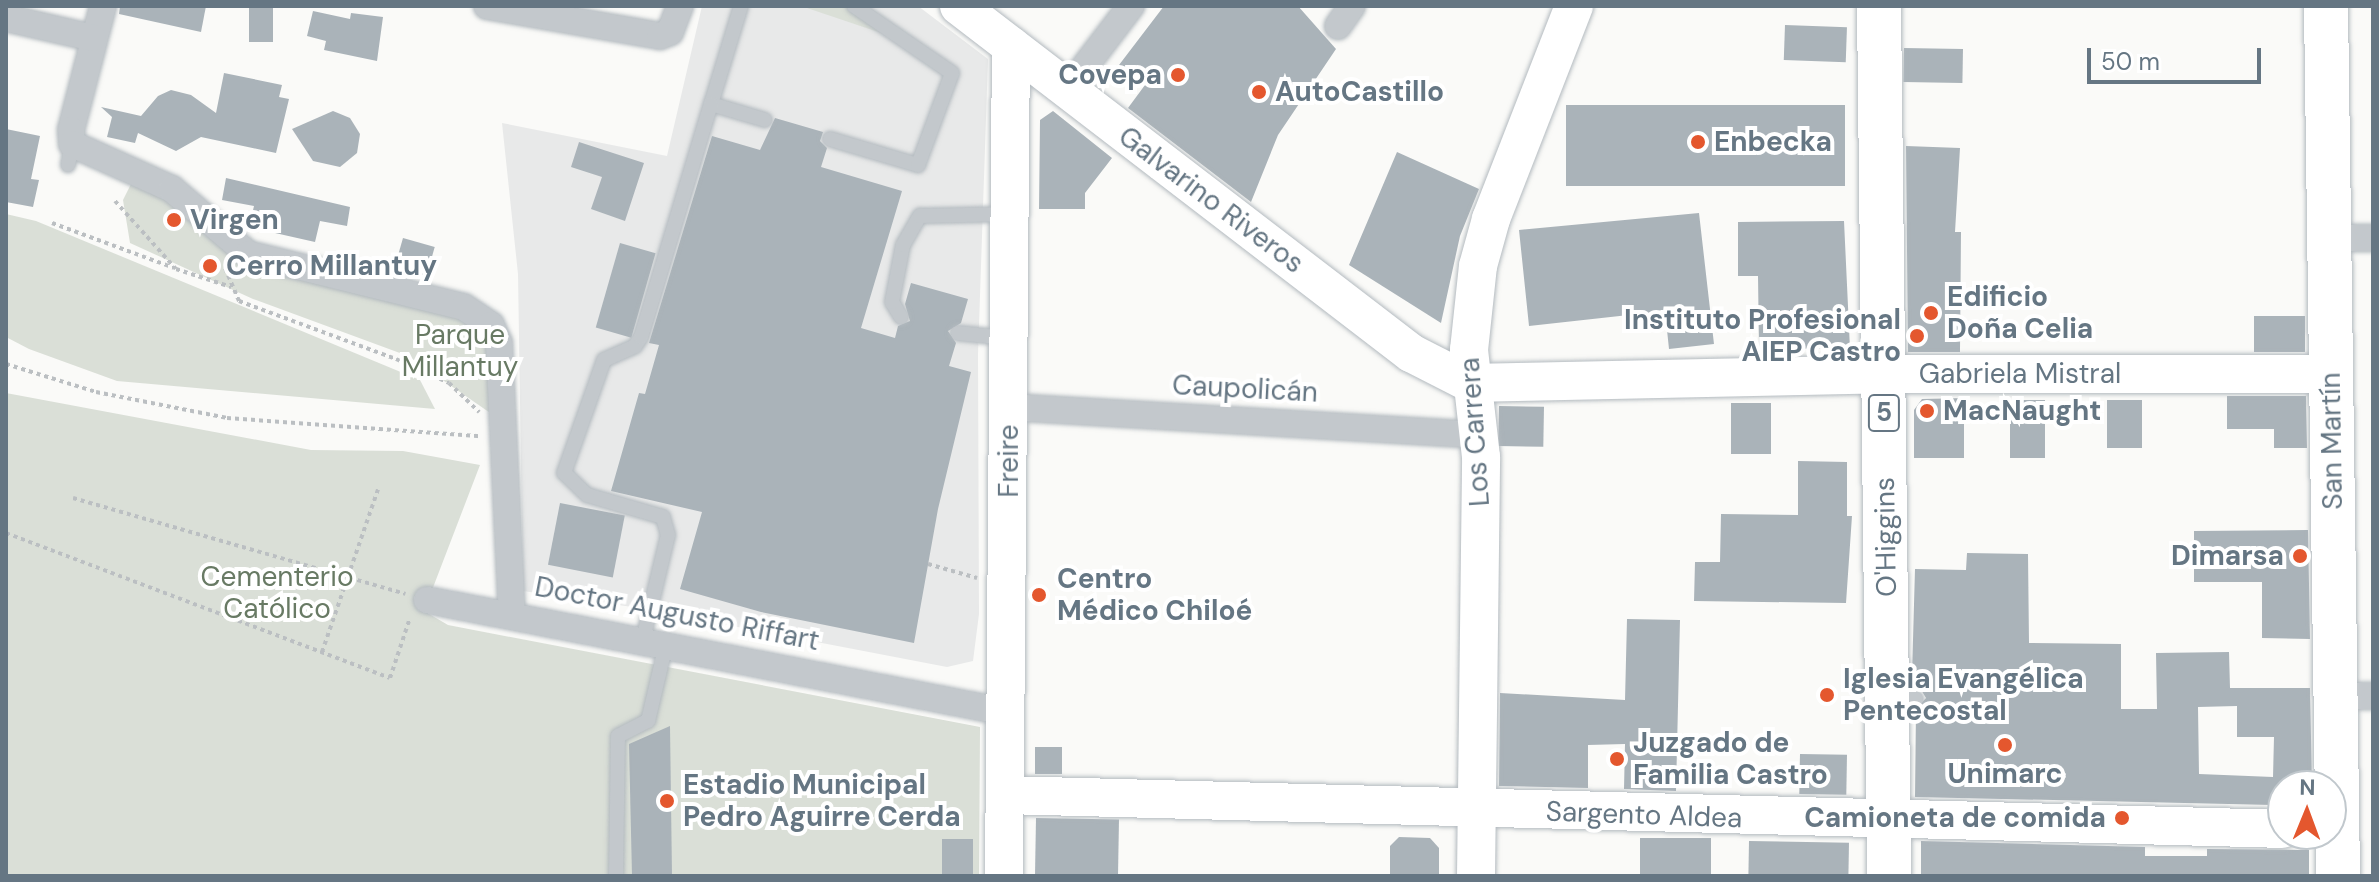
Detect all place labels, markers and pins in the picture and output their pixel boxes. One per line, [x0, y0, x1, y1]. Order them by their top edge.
place label: Covepa [1058, 58, 1162, 92]
marker: Covepa [1169, 66, 1187, 84]
place label: AutoCastillo [1275, 75, 1444, 109]
marker: AutoCastillo [1250, 83, 1268, 101]
place label: Enbecka [1714, 125, 1832, 159]
marker: Enbecka [1689, 133, 1707, 151]
place label: Virgen [190, 203, 279, 237]
marker: Virgen [165, 211, 183, 229]
place label: Cerro Millantuy [226, 249, 437, 283]
marker: Cerro Millantuy [201, 257, 219, 275]
place label: Edificio Doña Celia [1947, 280, 2093, 346]
place label: Instituto Profesional AIEP Castro [1624, 303, 1901, 369]
marker: Edificio Doña Celia [1922, 304, 1940, 322]
marker: Instituto Profesional AIEP Castro [1908, 327, 1926, 345]
place label: MacNaught [1943, 394, 2101, 428]
marker: MacNaught [1918, 402, 1936, 420]
place label: Dimarsa [2171, 539, 2284, 573]
marker: Dimarsa [2291, 547, 2309, 565]
place label: Centro Médico Chiloé [1057, 562, 1252, 628]
marker: Centro Médico Chiloé [1028, 584, 1050, 606]
place label: Iglesia Evangélica Pentecostal [1843, 662, 2084, 728]
marker: Iglesia Evangélica Pentecostal [1818, 686, 1836, 704]
place label: Juzgado de Familia Castro [1633, 726, 1828, 792]
marker: Unimarc [1996, 736, 2014, 754]
marker: Juzgado de Familia Castro [1608, 750, 1626, 768]
place label: Unimarc [1947, 757, 2063, 791]
place label: Estadio Municipal Pedro Aguirre Cerda [683, 768, 961, 834]
marker: Estadio Municipal Pedro Aguirre Cerda [658, 792, 676, 810]
place label: Camioneta de comida [1804, 801, 2106, 835]
marker: Camioneta de comida [2113, 809, 2131, 827]

